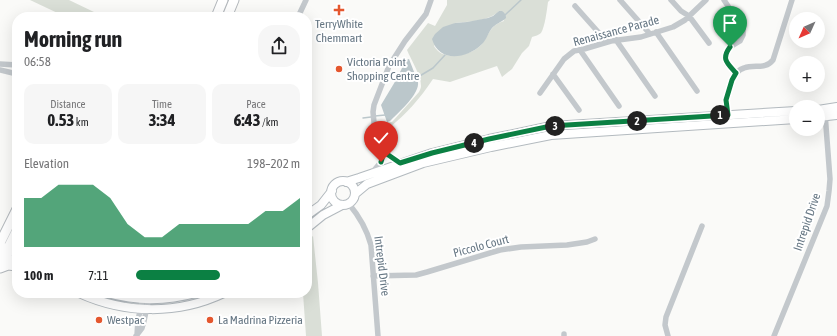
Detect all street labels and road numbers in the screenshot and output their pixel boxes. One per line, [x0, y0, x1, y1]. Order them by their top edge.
street label: Renaissance Parade [572, 13, 660, 49]
street label: Intrepid Drive [791, 191, 823, 253]
street label: Piccolo Court [452, 232, 511, 260]
street label: Intrepid Drive [371, 235, 393, 297]

